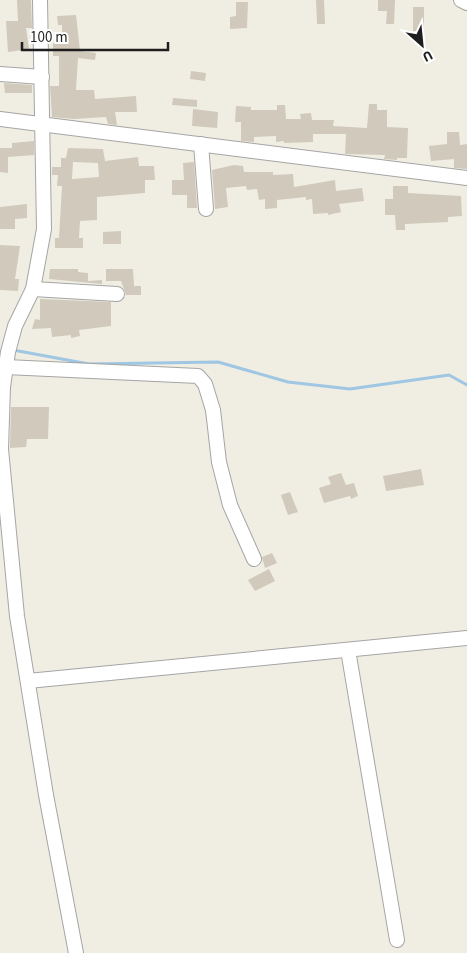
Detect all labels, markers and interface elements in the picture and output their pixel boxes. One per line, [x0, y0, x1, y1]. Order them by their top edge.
scale bar [22, 20, 169, 52]
north arrow [397, 20, 447, 70]
text: 100 m [30, 27, 68, 48]
text: U [419, 45, 436, 67]

